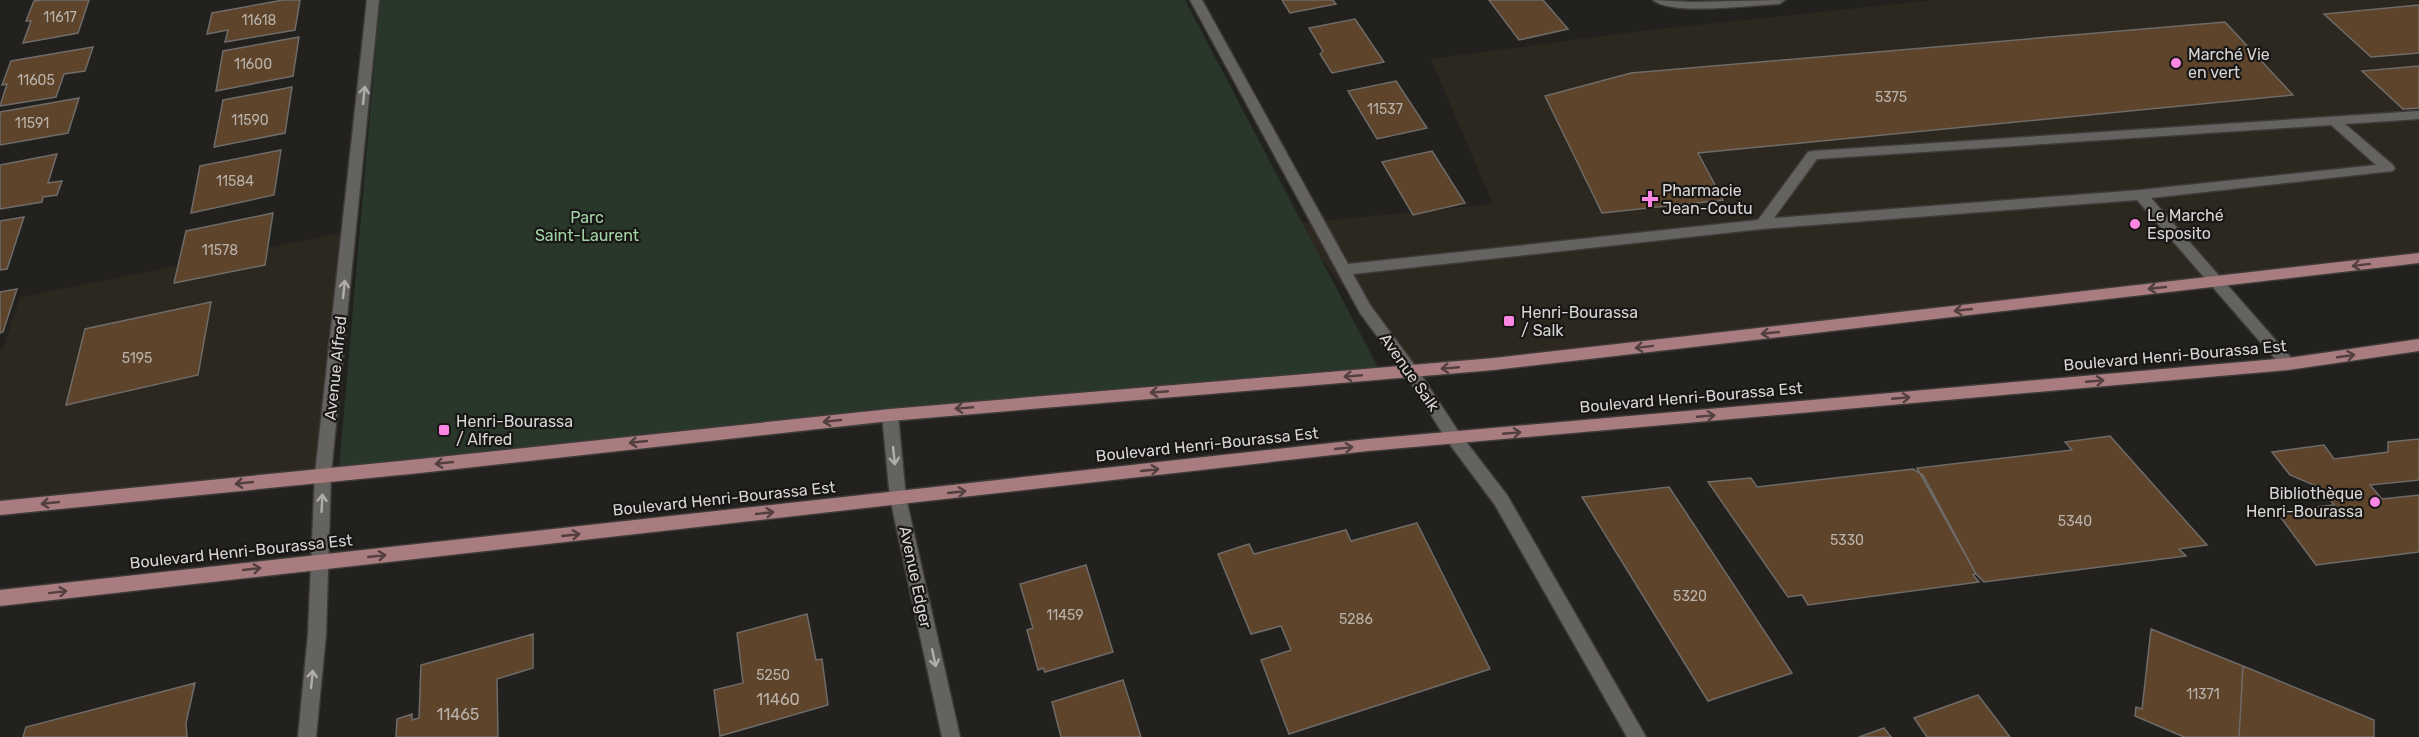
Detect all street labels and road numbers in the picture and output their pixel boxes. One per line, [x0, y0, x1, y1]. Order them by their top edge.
street label: Avenue Alfred [321, 315, 350, 421]
street label: Avenue Salk [1376, 330, 1444, 416]
street label: Boulevard Henri-Bourassa Est [2063, 336, 2287, 375]
street label: Boulevard Henri-Bourassa Est [1579, 378, 1803, 417]
street label: Boulevard Henri-Bourassa Est [1095, 423, 1319, 466]
street label: Boulevard Henri-Bourassa Est [612, 477, 836, 520]
street label: Avenue Edger [895, 524, 936, 630]
street label: Boulevard Henri-Bourassa Est [129, 530, 353, 573]

